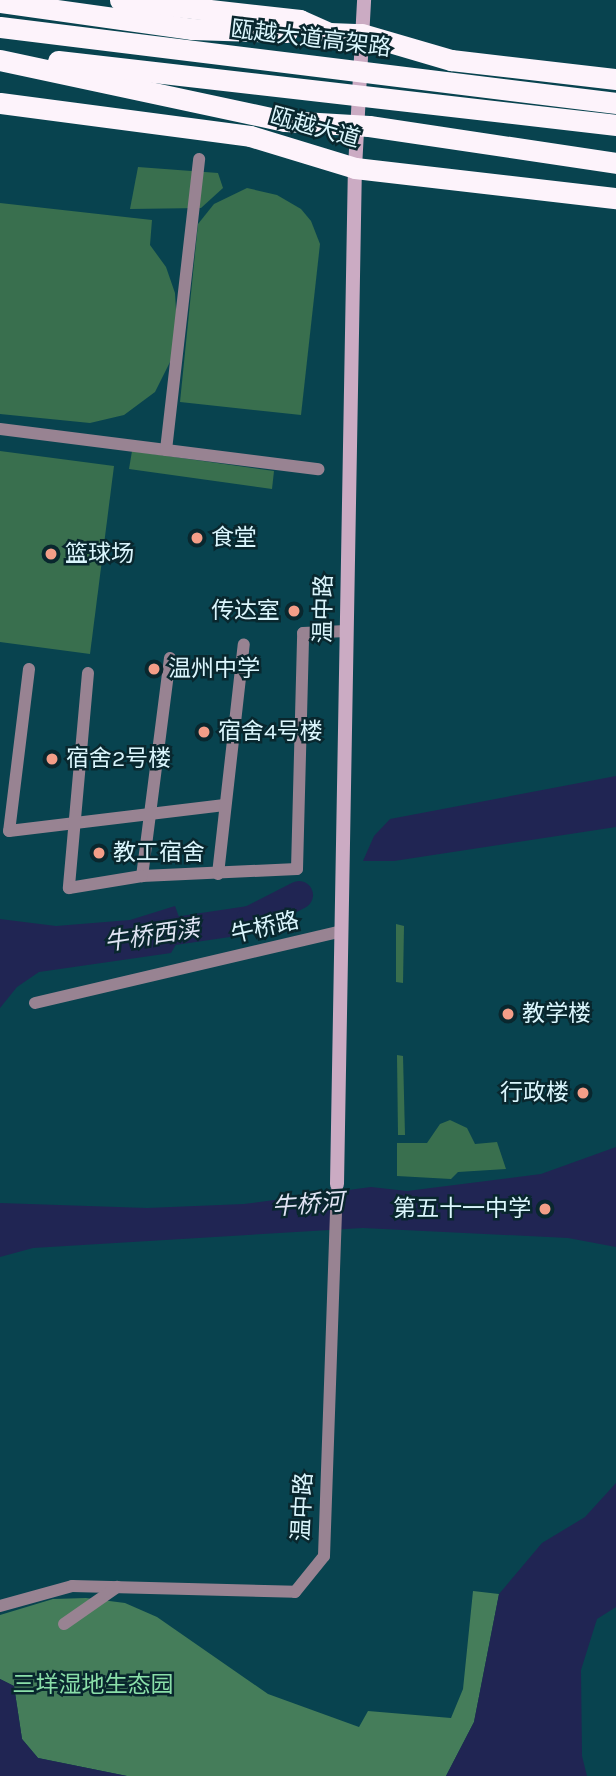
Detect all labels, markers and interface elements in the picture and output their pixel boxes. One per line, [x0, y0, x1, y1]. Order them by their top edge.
street label: 瓯越大道高架路 [229, 15, 393, 63]
street label: 瓯越大道 [267, 102, 363, 154]
place label: 食堂 [211, 524, 257, 552]
marker: 食堂 [189, 530, 205, 546]
place label: 篮球场 [65, 540, 134, 568]
marker: 篮球场 [43, 546, 59, 562]
street label: 温中路 [310, 574, 338, 644]
place label: 传达室 [211, 597, 280, 625]
marker: 传达室 [286, 603, 302, 619]
place label: 温州中学 [168, 655, 260, 683]
marker: 温州中学 [146, 661, 162, 677]
place label: 宿舍4号楼 [218, 718, 323, 746]
marker: 宿舍4号楼 [196, 724, 212, 740]
place label: 宿舍2号楼 [66, 745, 171, 773]
marker: 宿舍2号楼 [44, 751, 60, 767]
place label: 教工宿舍 [113, 839, 205, 867]
marker: 教工宿舍 [91, 845, 107, 861]
street label: 牛桥路 [228, 907, 302, 949]
water label: 牛桥西渎 [102, 914, 202, 958]
place label: 教学楼 [522, 1000, 591, 1028]
marker: 教学楼 [500, 1006, 516, 1022]
place label: 行政楼 [500, 1079, 569, 1107]
marker: 行政楼 [575, 1085, 591, 1101]
water label: 牛桥河 [271, 1188, 345, 1222]
place label: 第五十一中学 [393, 1195, 531, 1223]
marker: 第五十一中学 [537, 1201, 553, 1217]
street label: 温中路 [287, 1472, 319, 1542]
park label: 三垟湿地生态园 [13, 1671, 173, 1699]

